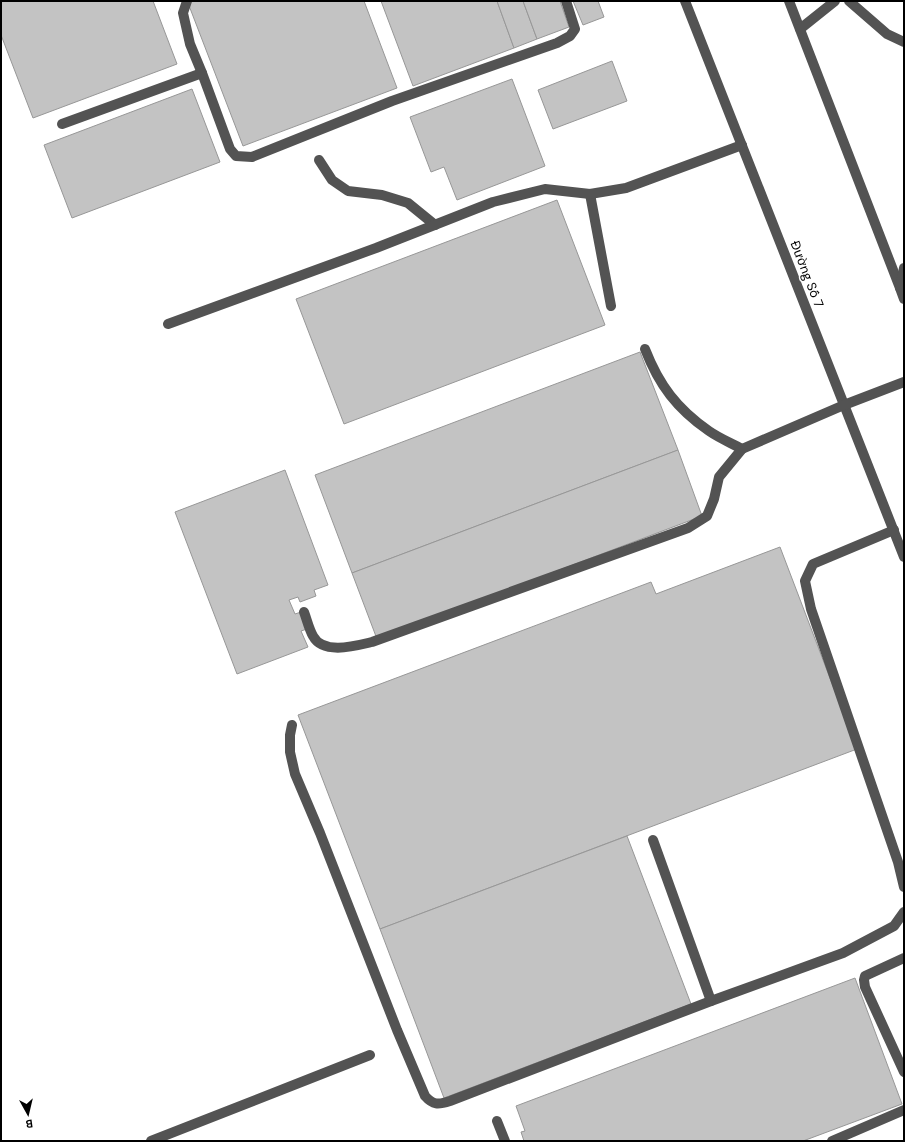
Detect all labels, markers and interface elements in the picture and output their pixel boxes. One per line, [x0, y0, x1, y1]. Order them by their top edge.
street label: Đường Số 7 [786, 238, 828, 310]
north arrow [8, 1094, 48, 1134]
text: B [25, 1116, 34, 1131]

